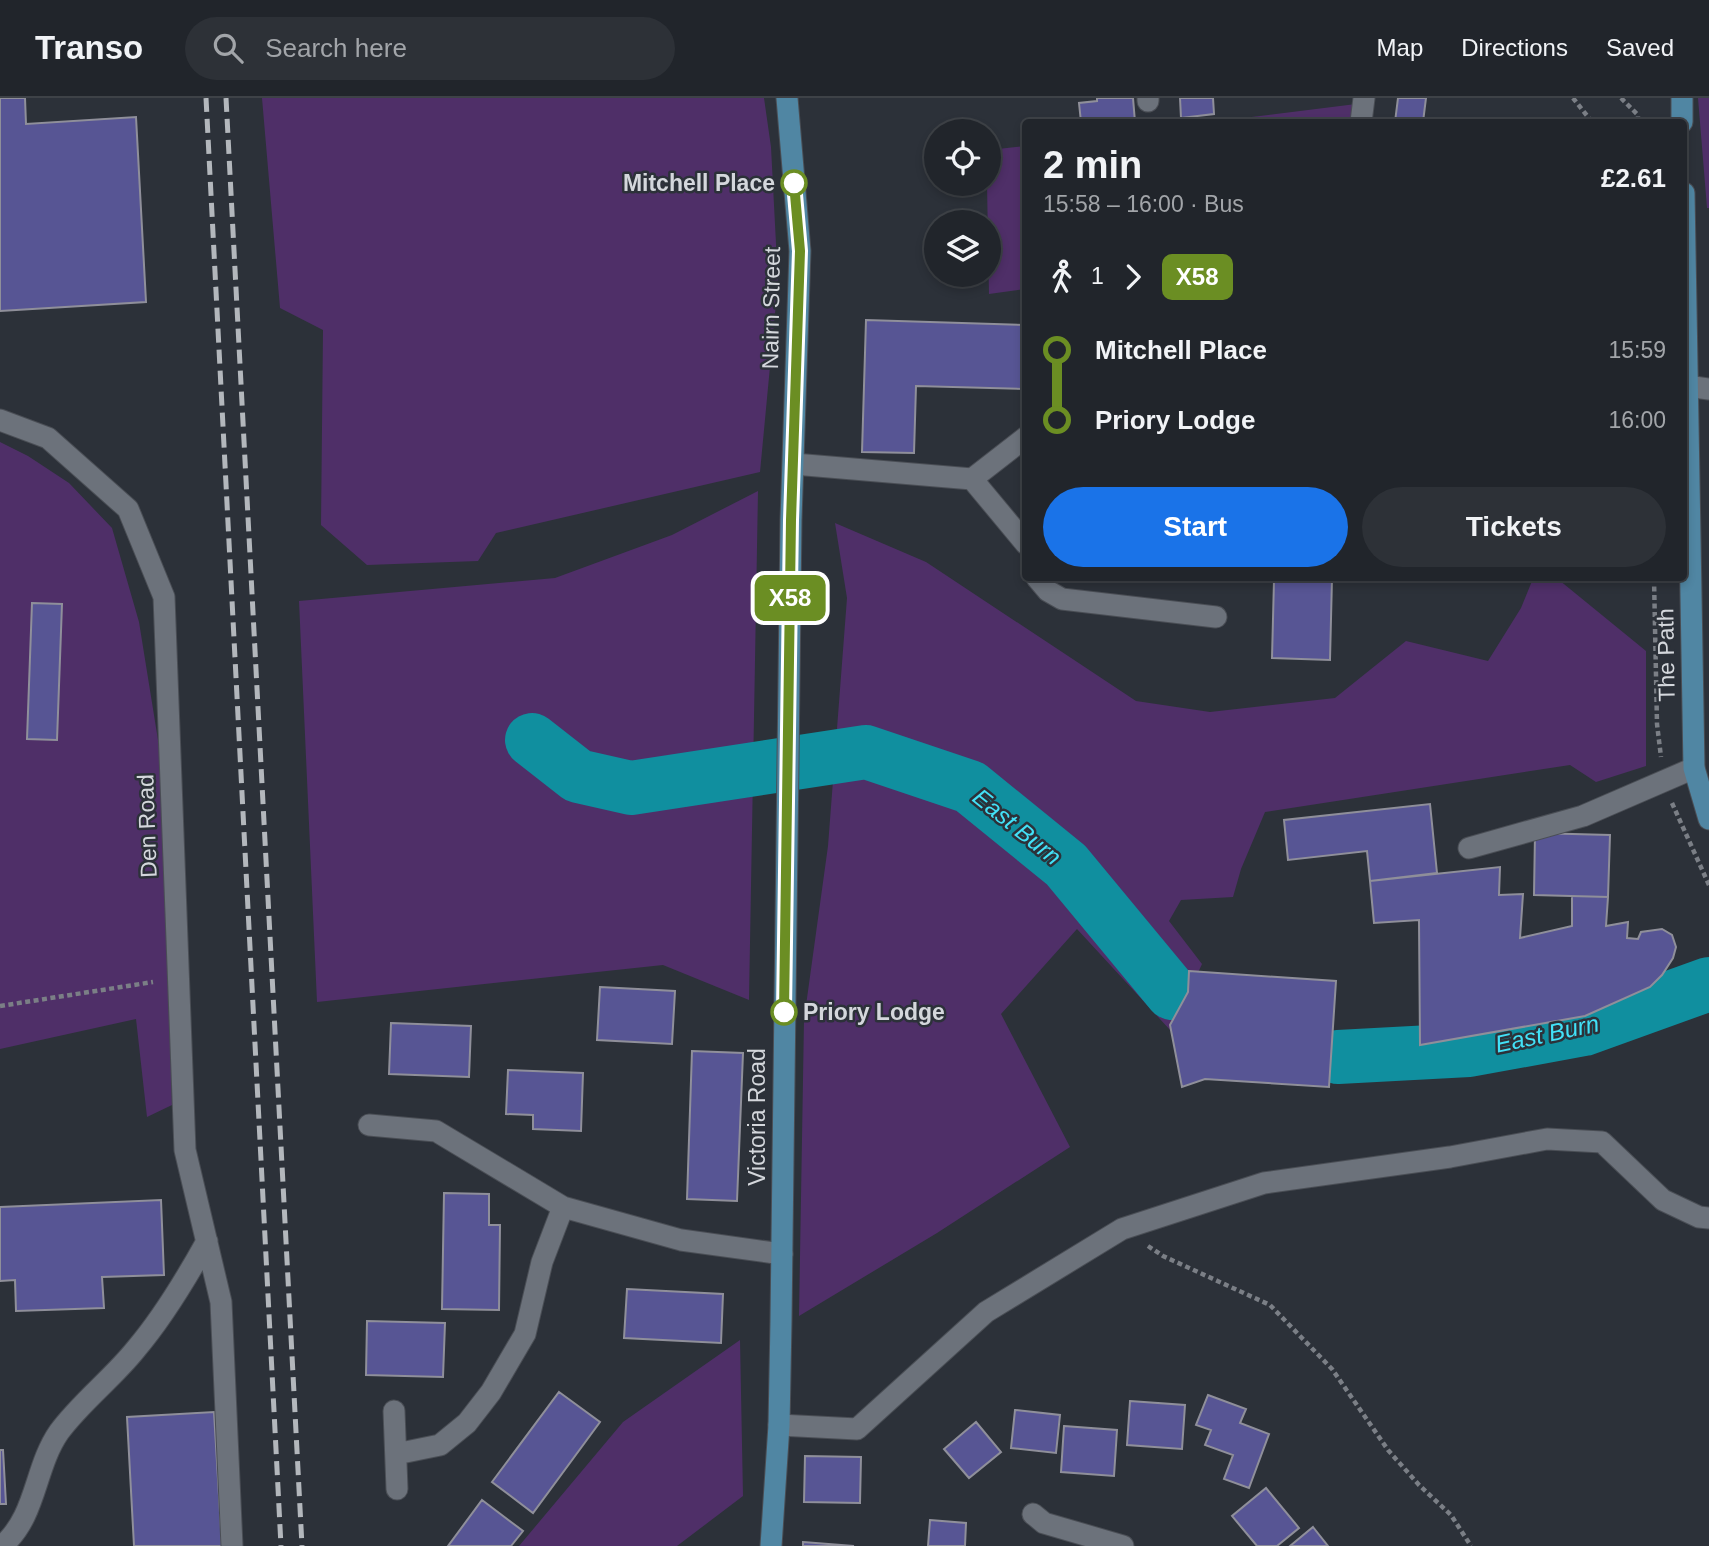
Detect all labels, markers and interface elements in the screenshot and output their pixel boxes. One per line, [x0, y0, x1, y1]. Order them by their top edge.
search box [185, 17, 675, 80]
text: Transo [35, 29, 143, 66]
icon: search [209, 29, 247, 67]
text: Search here [265, 33, 407, 63]
text: Map [1377, 34, 1423, 61]
text: Directions [1461, 34, 1568, 61]
text: Saved [1606, 34, 1674, 61]
map controls [924, 119, 1001, 287]
button: locate [924, 119, 1001, 196]
text: 2 min [1043, 144, 1142, 186]
text: £2.61 [1601, 163, 1666, 193]
place label: Mitchell Place [623, 170, 775, 196]
marker: Mitchell Place [781, 170, 807, 196]
text: 15:58 – 16:00 · Bus [1043, 191, 1244, 217]
button: layers [924, 210, 1001, 287]
street label: Nairn Street [757, 246, 785, 370]
icon: walk [1043, 258, 1081, 296]
icon: forward [1114, 258, 1152, 296]
text: 1 [1091, 263, 1104, 289]
text: X58 [1176, 263, 1219, 290]
text: Mitchell Place [1095, 335, 1267, 365]
text: 15:59 [1608, 337, 1666, 363]
text: Priory Lodge [1095, 405, 1255, 435]
text: 16:00 [1608, 407, 1666, 433]
button: Start [1043, 487, 1348, 567]
button: Tickets [1362, 487, 1666, 567]
line badge: X58 [750, 575, 830, 621]
text: X58 [769, 584, 811, 611]
street label: The Path [1652, 608, 1680, 702]
street label: Den Road [132, 774, 162, 878]
water label: East Burn [968, 783, 1067, 870]
marker: Priory Lodge [771, 999, 797, 1025]
place label: Priory Lodge [803, 999, 945, 1025]
water label: East Burn [1493, 1009, 1601, 1058]
street label: Victoria Road [744, 1048, 770, 1186]

